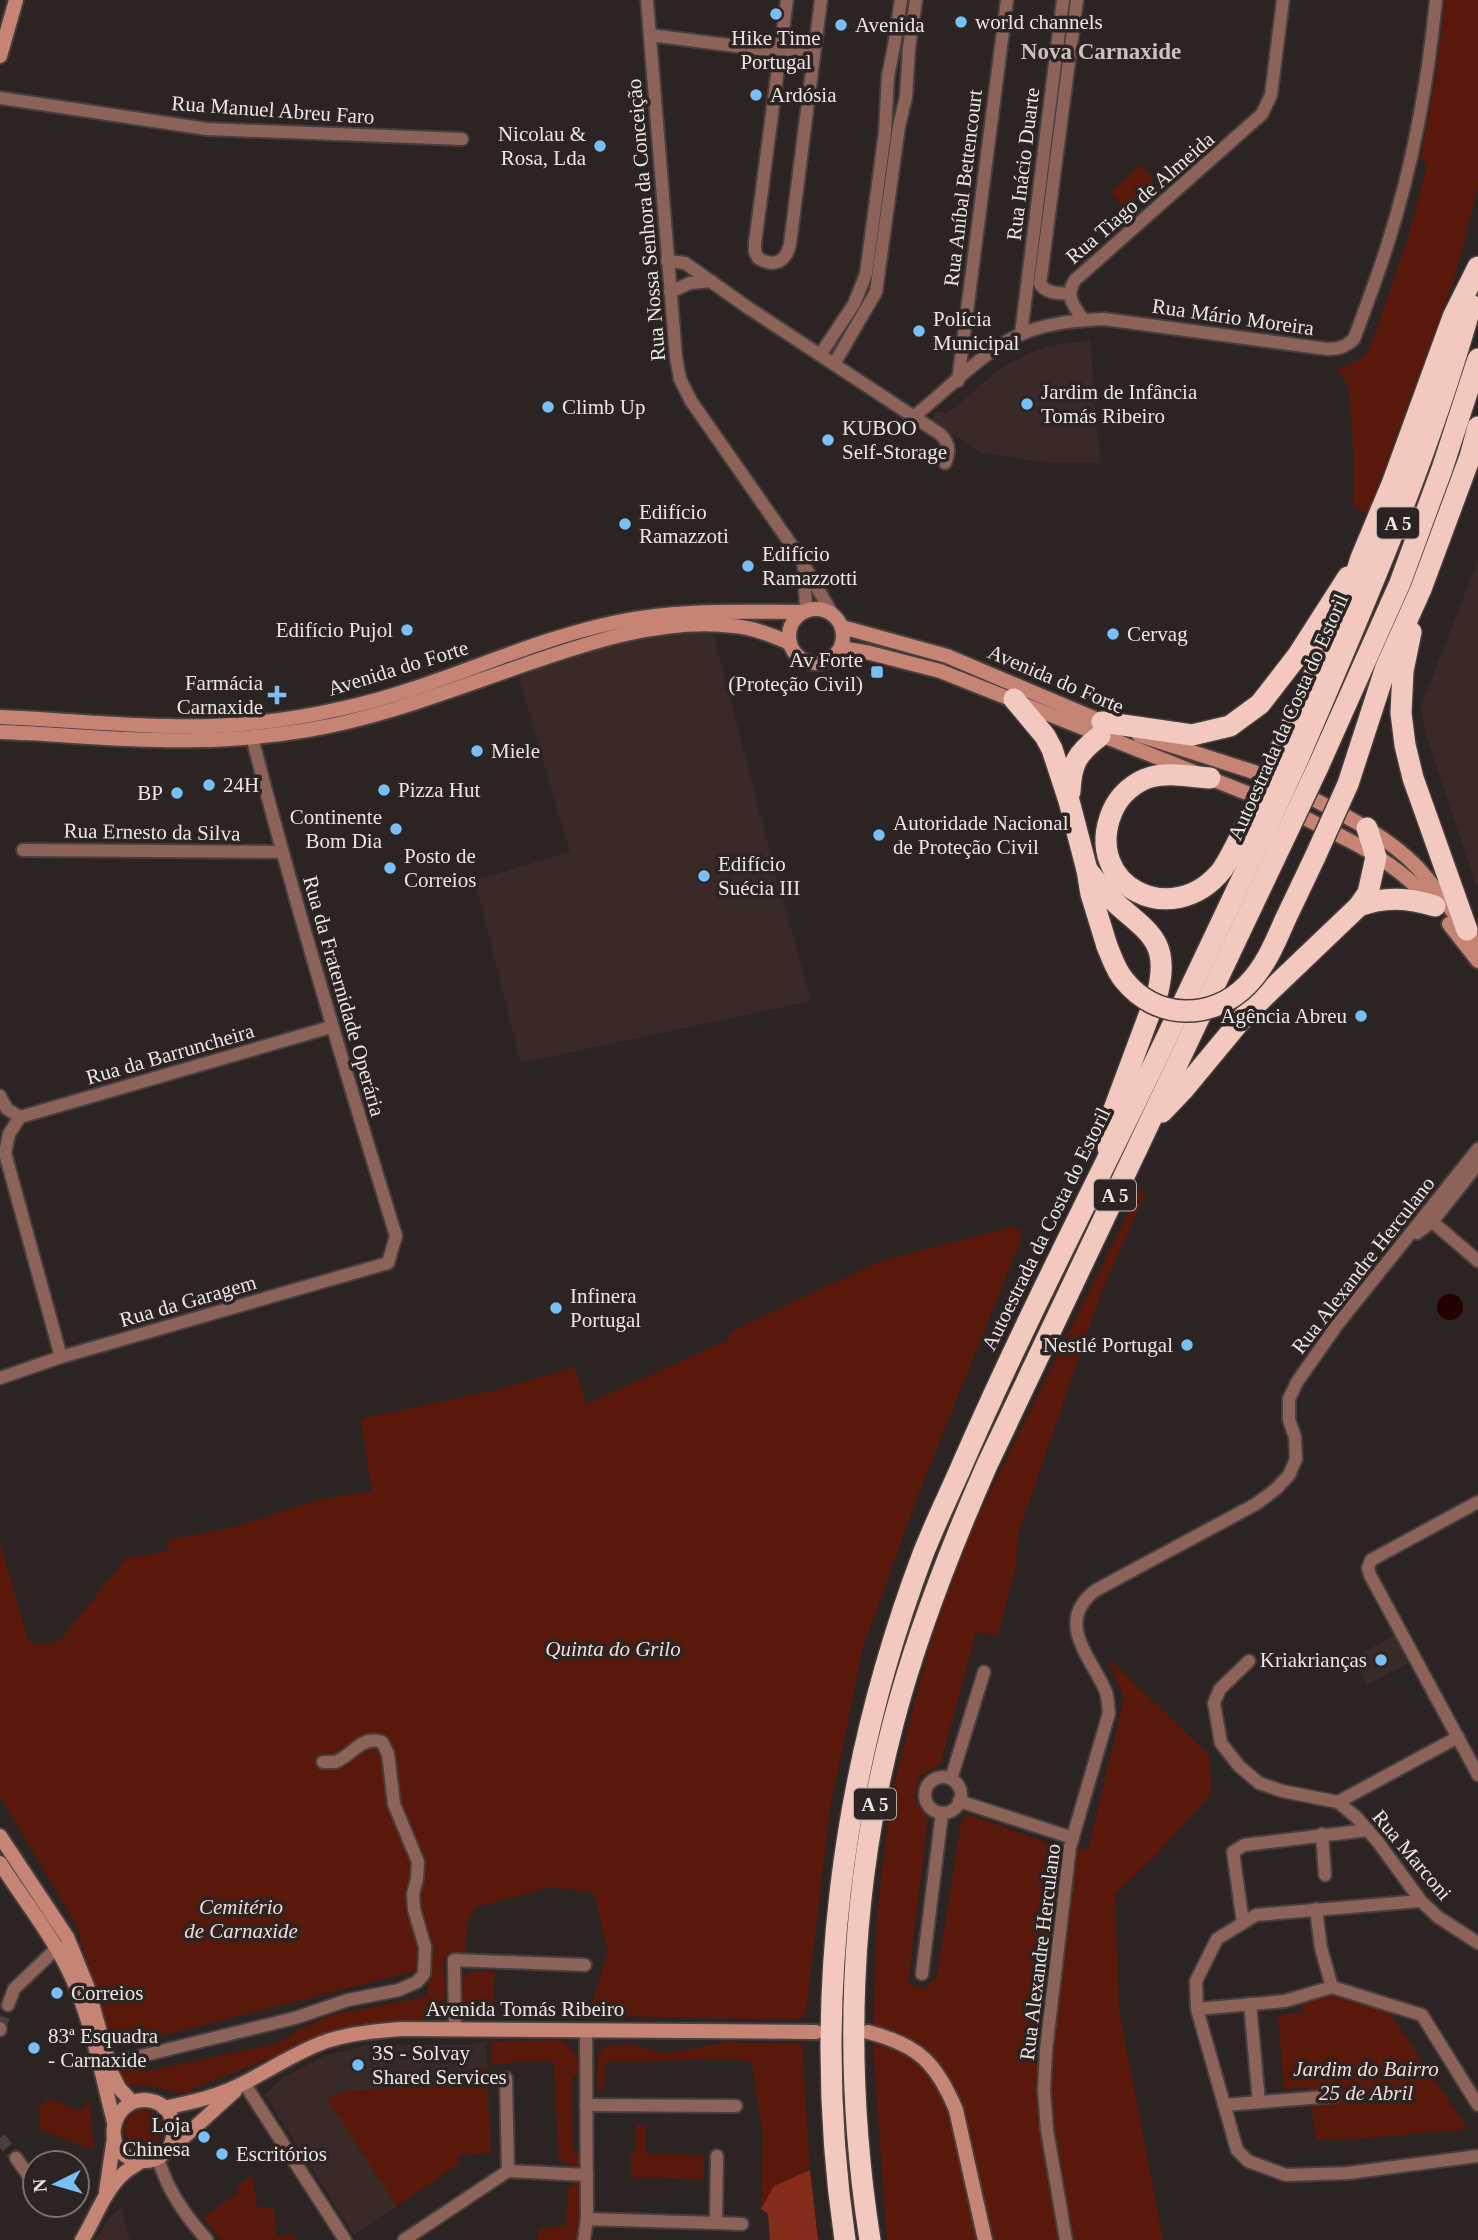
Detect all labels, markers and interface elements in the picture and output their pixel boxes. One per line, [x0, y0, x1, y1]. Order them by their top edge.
marker: Hike Time Portugal [768, 6, 784, 22]
place label: world channels [975, 10, 1103, 34]
place label: Avenida [855, 13, 925, 37]
marker: world channels [953, 14, 969, 30]
marker: Avenida [833, 17, 849, 33]
place label: Hike Time Portugal [731, 26, 821, 74]
district label: Nova Carnaxide [1021, 39, 1181, 64]
street label: Rua Nossa Senhora da Conceição [622, 78, 670, 362]
place label: Ardósia [770, 83, 837, 107]
street label: Rua Inácio Duarte [1002, 86, 1044, 242]
marker: Ardósia [748, 87, 764, 103]
street label: Rua Aníbal Bettencourt [939, 88, 987, 288]
street label: Rua Manuel Abreu Faro [171, 91, 375, 129]
place label: Nicolau & Rosa, Lda [498, 122, 587, 170]
street label: Rua Tiago de Almeida [1061, 127, 1219, 269]
marker: Nicolau & Rosa, Lda [592, 138, 608, 154]
street label: Rua Mário Moreira [1150, 294, 1316, 340]
place label: Polícia Municipal [933, 307, 1019, 355]
marker: Polícia Municipal [911, 323, 927, 339]
place label: Jardim de Infância Tomás Ribeiro [1041, 380, 1198, 428]
place label: Climb Up [562, 395, 645, 419]
marker: Jardim de Infância Tomás Ribeiro [1019, 396, 1035, 412]
marker: Climb Up [540, 399, 556, 415]
place label: KUBOO Self-Storage [842, 416, 947, 464]
marker: KUBOO Self-Storage [820, 432, 836, 448]
place label: Edifício Ramazzoti [639, 500, 729, 548]
road number: A 5 [1377, 508, 1419, 538]
marker: Edifício Ramazzoti [617, 516, 633, 532]
place label: Edifício Ramazzotti [762, 542, 858, 590]
marker: Edifício Ramazzotti [740, 558, 756, 574]
street label: Autoestrada da Costa do Estoril [1223, 590, 1353, 844]
place label: Edifício Pujol [276, 618, 393, 642]
marker: Edifício Pujol [399, 622, 415, 638]
place label: Cervag [1127, 622, 1188, 646]
marker: Cervag [1105, 626, 1121, 642]
street label: Avenida do Forte [325, 635, 471, 701]
street label: Avenida do Forte [984, 640, 1128, 718]
place label: Av Forte (Proteção Civil) [728, 648, 863, 696]
marker: Av Forte (Proteção Civil) [869, 664, 885, 680]
place label: Farmácia Carnaxide [177, 671, 264, 719]
marker: Farmácia Carnaxide [269, 687, 285, 703]
place label: Miele [491, 739, 540, 763]
marker: Miele [469, 743, 485, 759]
place label: 24H [223, 773, 259, 797]
marker: 24H [201, 777, 217, 793]
place label: Pizza Hut [398, 778, 480, 802]
place label: BP [137, 781, 163, 805]
marker: Pizza Hut [376, 782, 392, 798]
marker: BP [169, 785, 185, 801]
place label: Continente Bom Dia [290, 805, 383, 853]
place label: Autoridade Nacional de Proteção Civil [893, 811, 1069, 859]
street label: Rua Ernesto da Silva [63, 818, 241, 846]
marker: Continente Bom Dia [388, 821, 404, 837]
marker: Autoridade Nacional de Proteção Civil [871, 827, 887, 843]
place label: Posto de Correios [404, 844, 476, 892]
place label: Edifício Suécia III [718, 852, 800, 900]
marker: Posto de Correios [382, 860, 398, 876]
marker: Edifício Suécia III [696, 868, 712, 884]
street label: Rua da Fraternidade Operária [298, 873, 390, 1120]
place label: Agência Abreu [1220, 1004, 1347, 1028]
marker: Agência Abreu [1353, 1008, 1369, 1024]
street label: Rua da Barruncheira [83, 1018, 257, 1089]
street label: Autoestrada da Costa do Estoril [977, 1104, 1115, 1354]
street label: Rua Alexandre Herculano [1286, 1172, 1440, 1358]
road number: A 5 [1094, 1180, 1136, 1210]
street label: Rua da Garagem [117, 1270, 259, 1332]
place label: Infinera Portugal [570, 1284, 641, 1332]
marker: Infinera Portugal [548, 1300, 564, 1316]
place label: Nestlé Portugal [1043, 1333, 1173, 1357]
marker: Nestlé Portugal [1179, 1337, 1195, 1353]
park label: Quinta do Grilo [545, 1637, 681, 1661]
place label: Kriakrianças [1260, 1648, 1367, 1672]
marker: Kriakrianças [1373, 1652, 1389, 1668]
road number: A 5 [854, 1788, 896, 1820]
street label: Rua Marconi [1367, 1805, 1457, 1905]
street label: Rua Alexandre Herculano [1015, 1842, 1065, 2062]
park label: Cemitério de Carnaxide [184, 1895, 298, 1943]
place label: Correios [71, 1981, 143, 2005]
marker: Correios [49, 1985, 65, 2001]
street label: Avenida Tomás Ribeiro [426, 1997, 624, 2021]
place label: 83ª Esquadra - Carnaxide [48, 2024, 159, 2072]
marker: 83ª Esquadra - Carnaxide [26, 2040, 42, 2056]
place label: 3S - Solvay Shared Services [372, 2041, 507, 2089]
marker: 3S - Solvay Shared Services [350, 2057, 366, 2073]
park label: Jardim do Bairro 25 de Abril [1293, 2057, 1439, 2105]
place label: Loja Chinesa [122, 2113, 191, 2161]
marker: Loja Chinesa [196, 2129, 212, 2145]
place label: Escritórios [236, 2142, 327, 2166]
marker: Escritórios [214, 2146, 230, 2162]
north arrow [21, 2149, 91, 2219]
text: N [28, 2177, 51, 2193]

